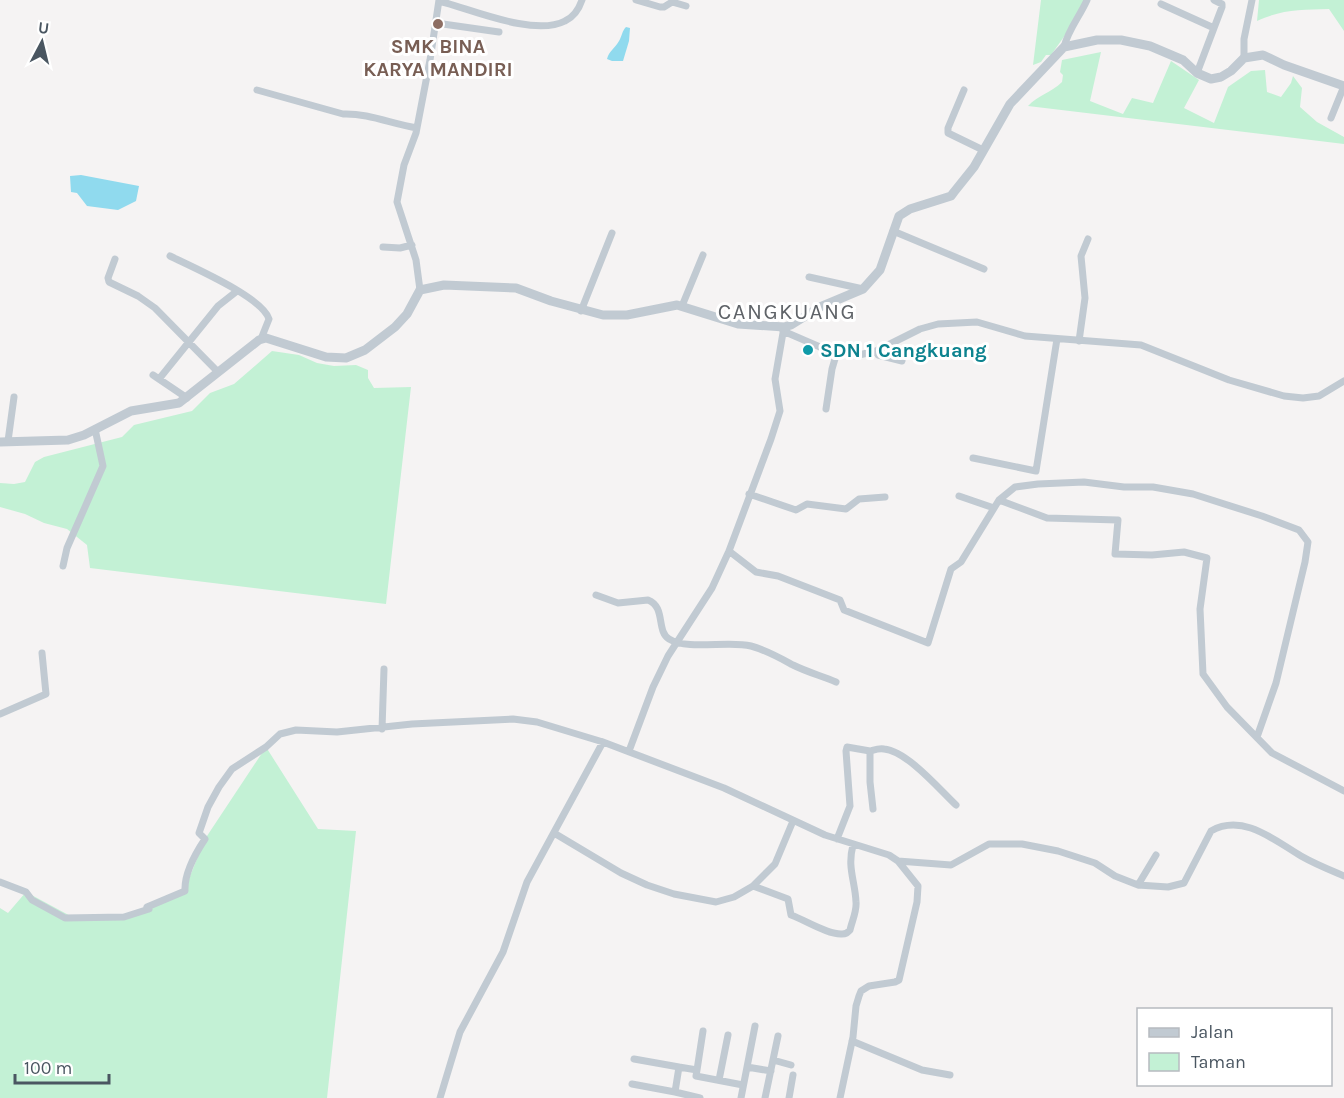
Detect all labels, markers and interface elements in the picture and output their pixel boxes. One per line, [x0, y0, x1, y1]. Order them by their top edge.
north arrow [12, 12, 72, 72]
marker: SMK BINA KARYA MANDIRI [431, 17, 445, 31]
text: U [37, 18, 50, 38]
place label: SMK BINA KARYA MANDIRI [363, 35, 513, 81]
district label: CANGKUANG [718, 299, 856, 325]
place label: SDN 1 Cangkuang [820, 339, 987, 362]
marker: SDN 1 Cangkuang [801, 343, 815, 357]
legend [1137, 1008, 1332, 1086]
text: Jalan [1191, 1021, 1234, 1043]
scale bar [15, 1047, 110, 1085]
text: Taman [1191, 1051, 1246, 1073]
text: 100 m [24, 1057, 72, 1079]

